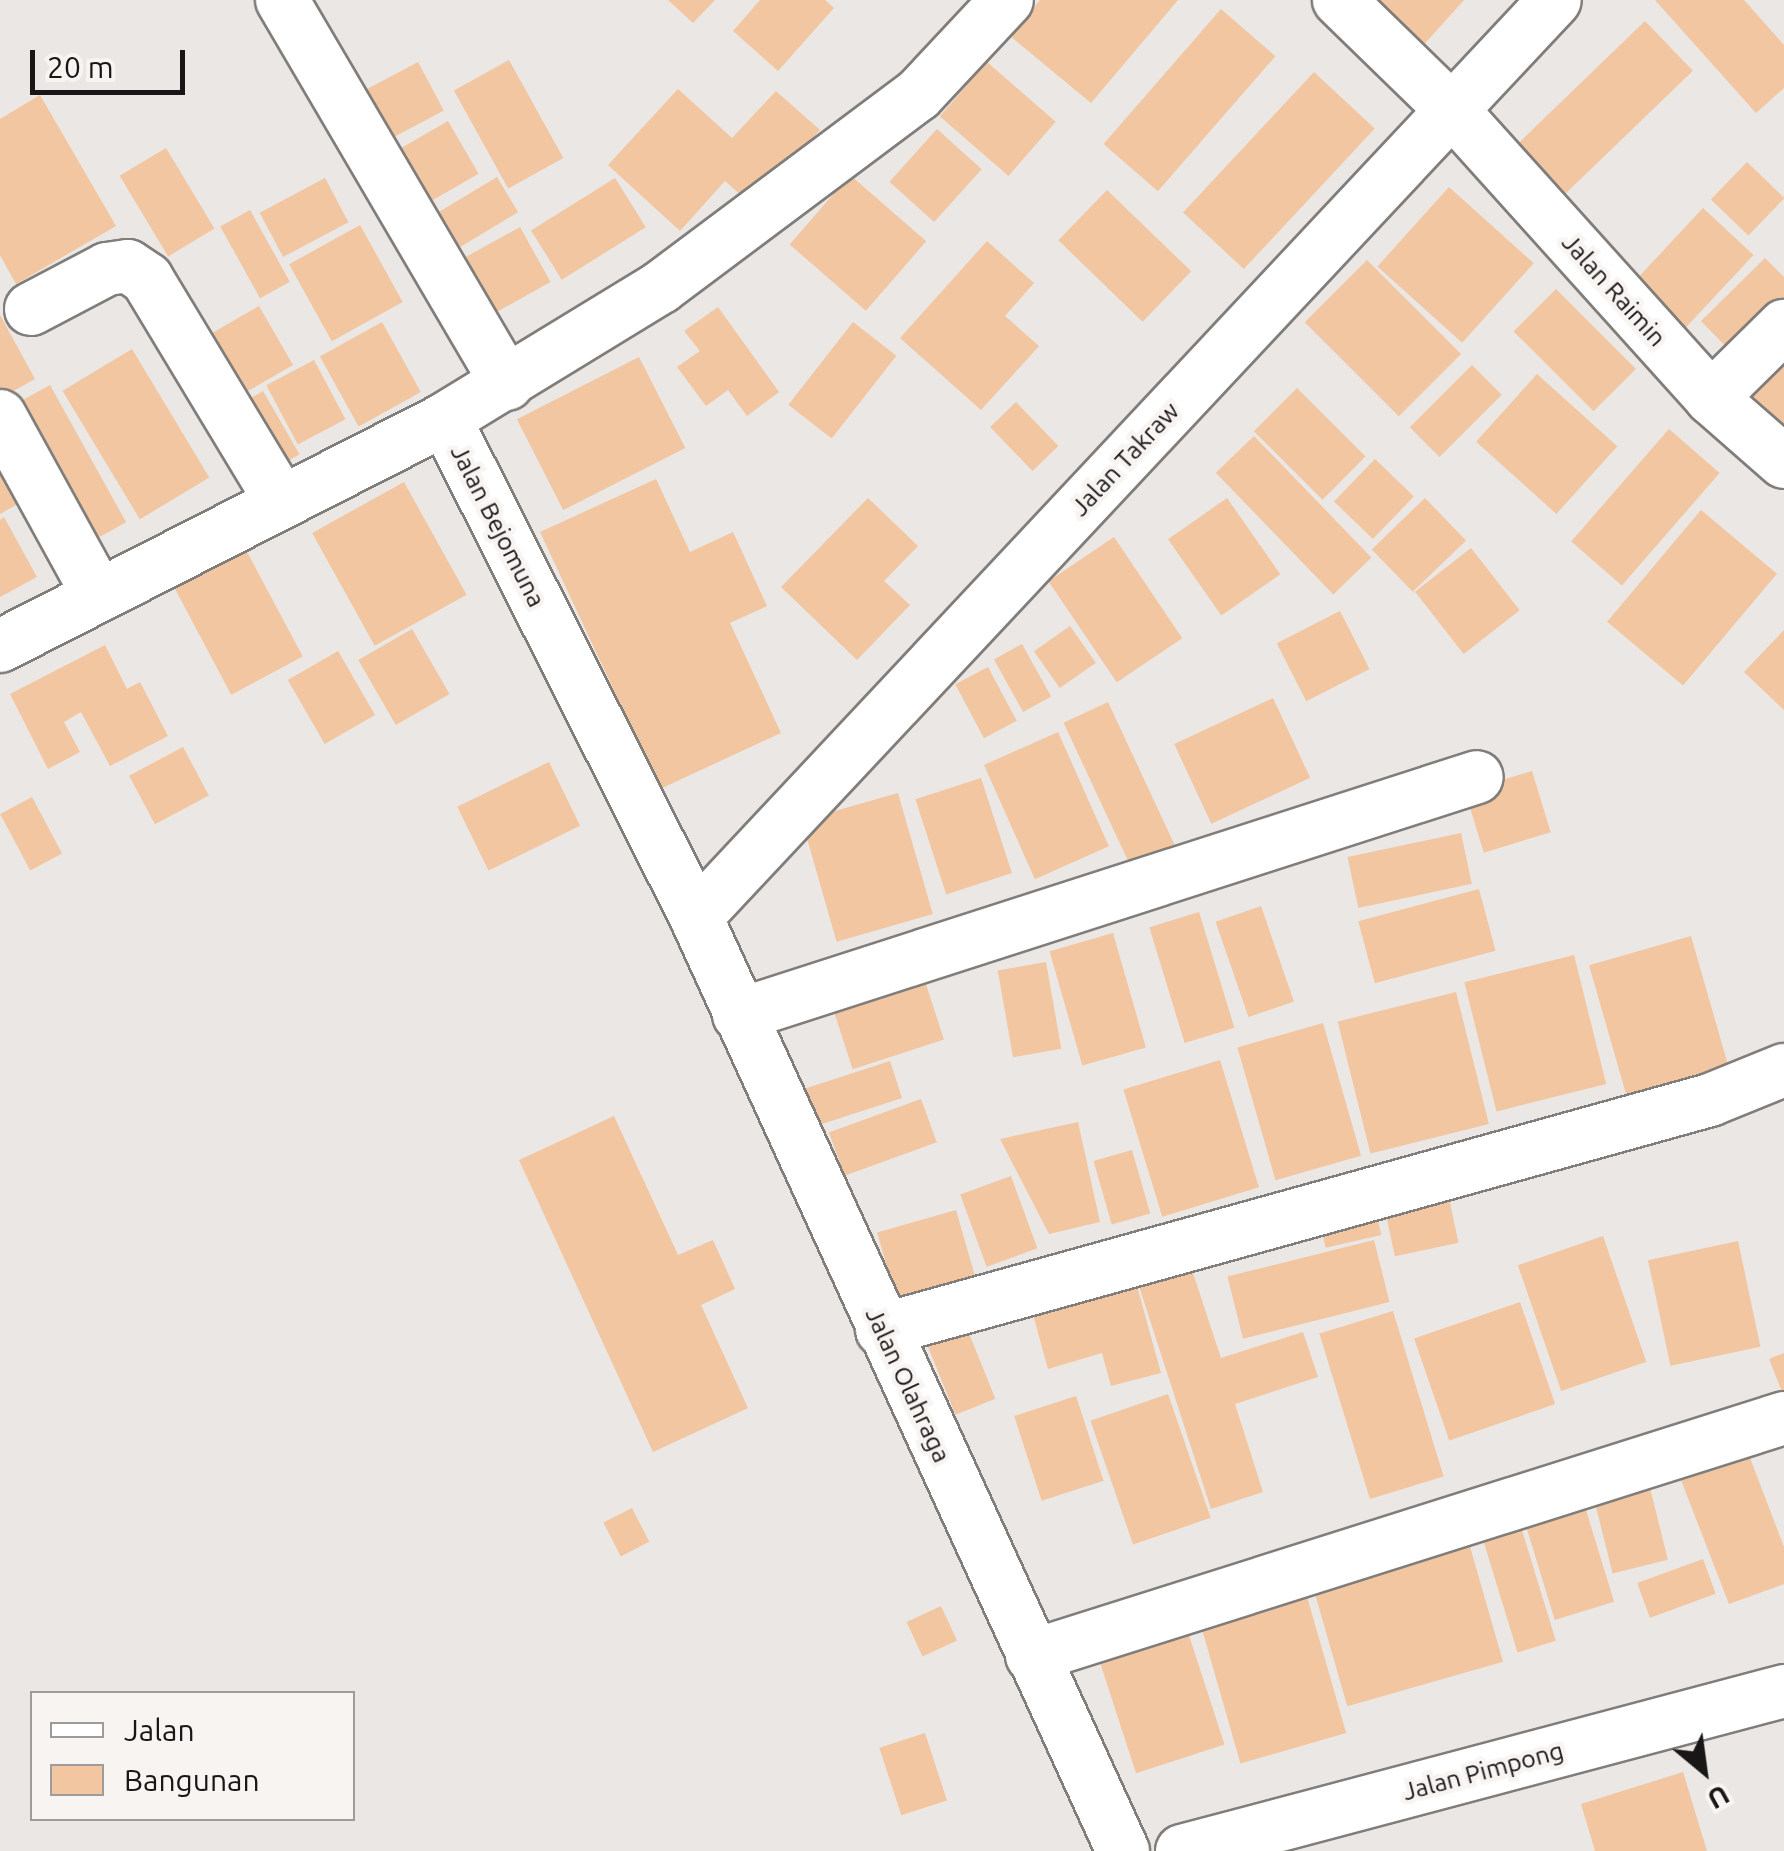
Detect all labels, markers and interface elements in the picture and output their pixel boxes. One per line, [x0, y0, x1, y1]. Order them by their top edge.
scale bar [35, 30, 190, 92]
text: 20 m [47, 50, 114, 84]
street label: Jalan Raimin [1556, 228, 1672, 352]
street label: Jalan Takraw [1065, 396, 1185, 522]
street label: Jalan Bejomuna [444, 440, 552, 612]
street label: Jalan Olahraga [859, 1303, 957, 1467]
legend [30, 1691, 355, 1821]
text: Jalan [124, 1713, 195, 1747]
north arrow [1654, 1721, 1754, 1821]
street label: Jalan Pimpong [1399, 1735, 1567, 1807]
text: Bangunan [124, 1763, 260, 1797]
text: U [1703, 1779, 1735, 1816]

